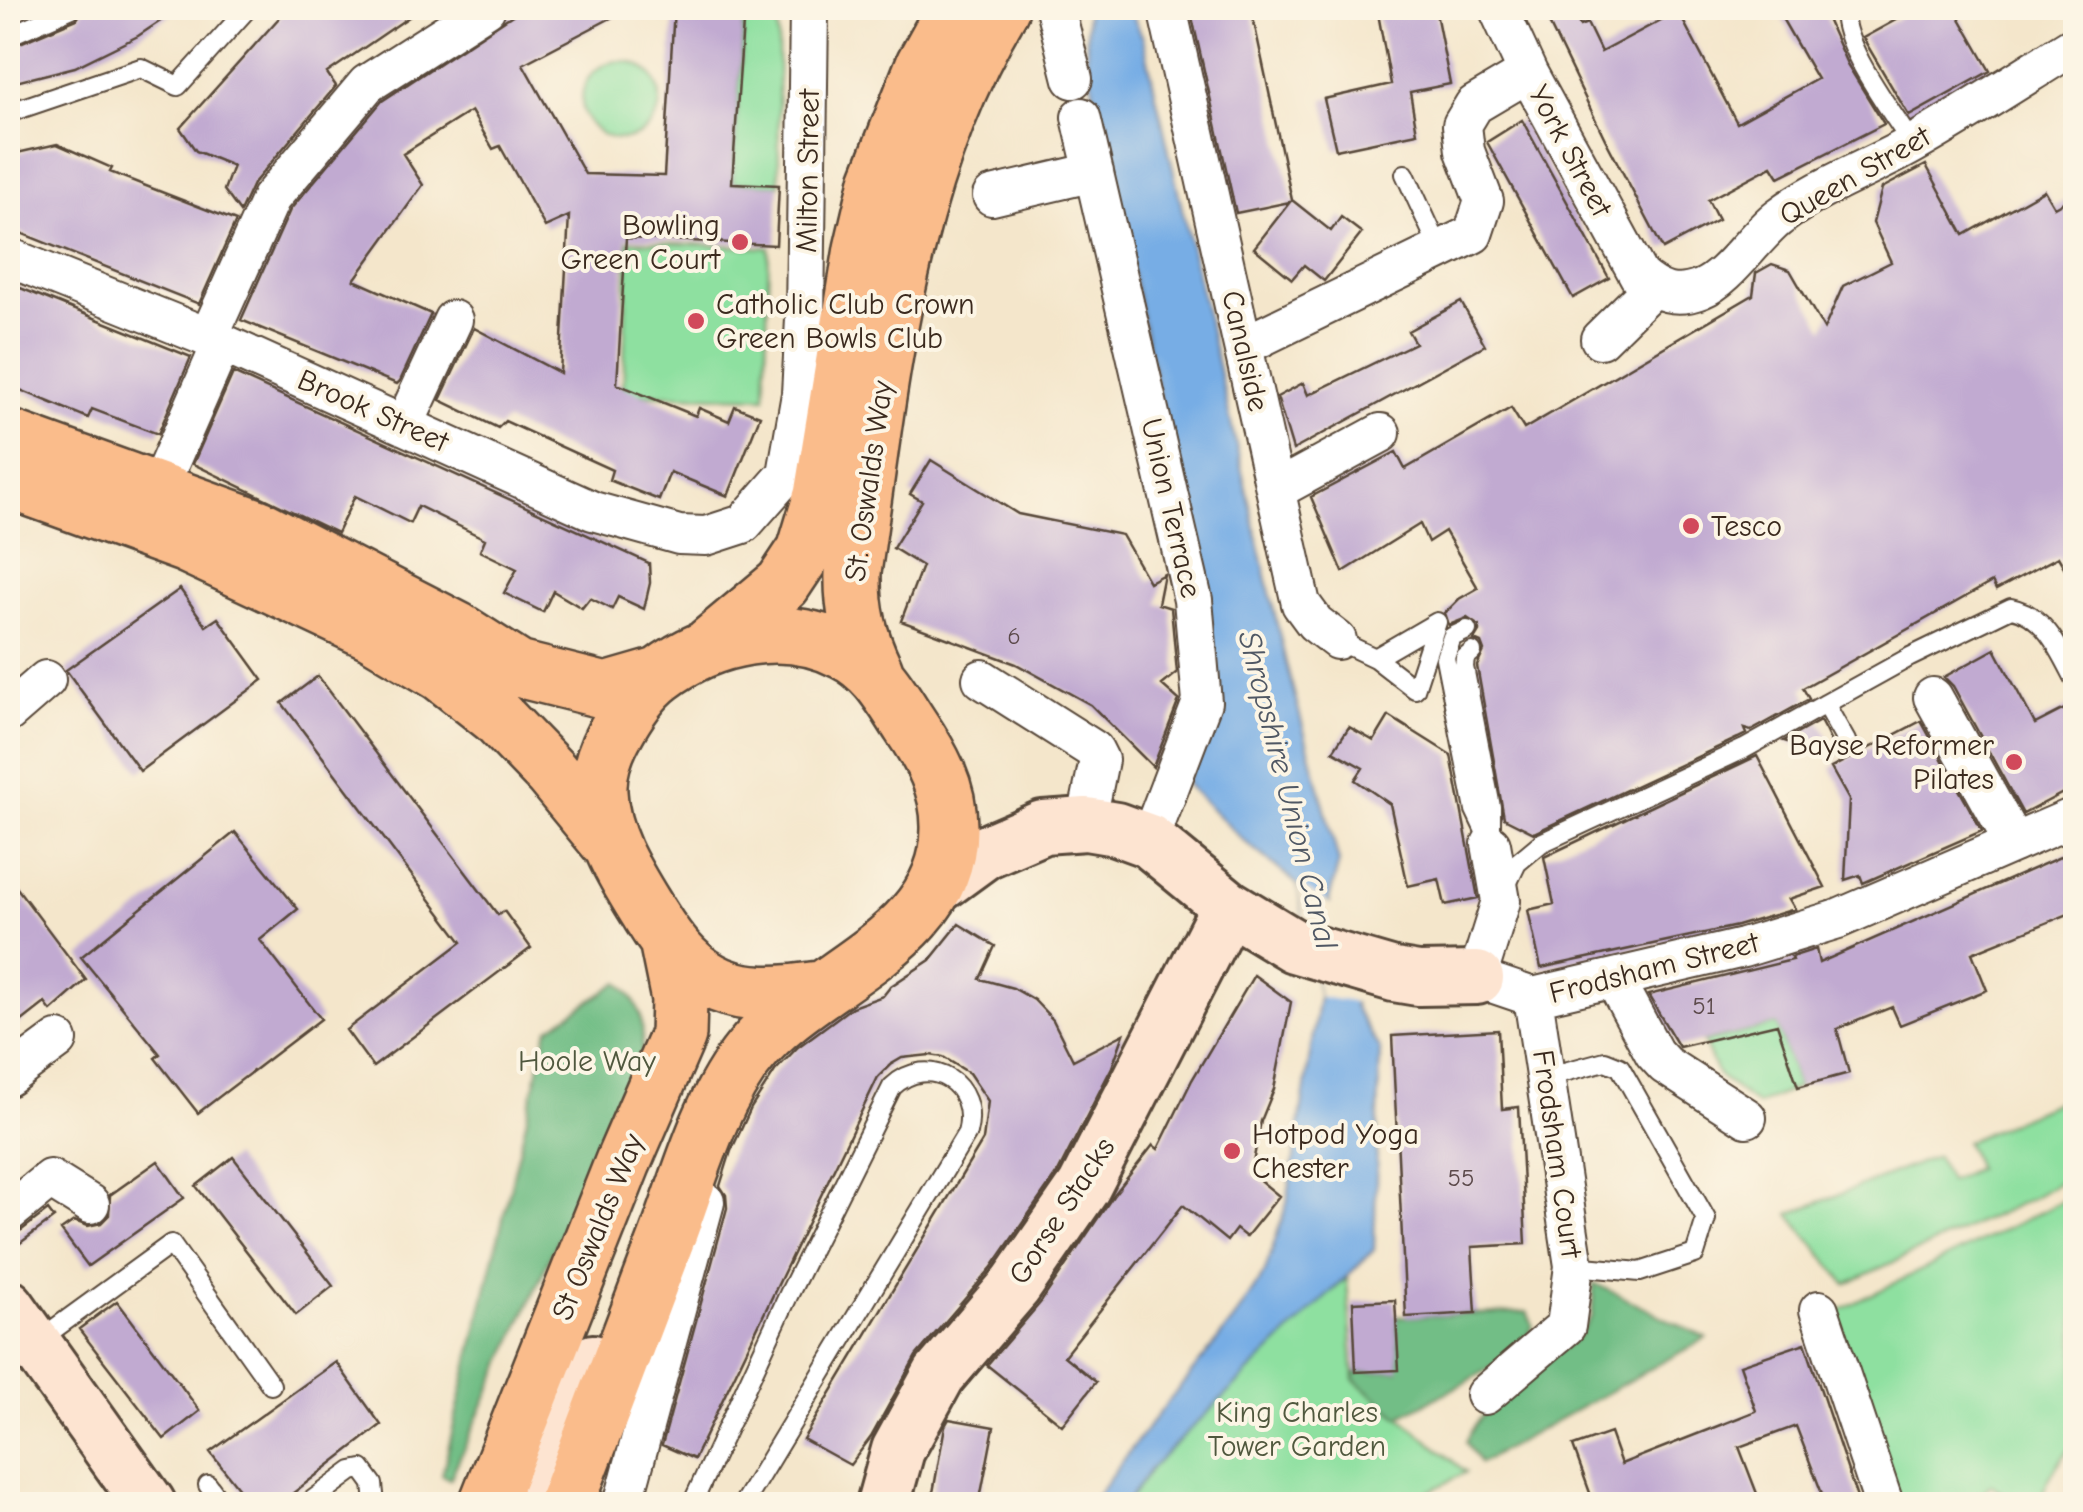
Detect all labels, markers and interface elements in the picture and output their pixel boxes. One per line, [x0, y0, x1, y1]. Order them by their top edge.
street label: York Street [1521, 79, 1620, 224]
street label: Milton Street [789, 87, 827, 253]
street label: Queen Street [1773, 118, 1938, 233]
place label: Bowling Green Court [560, 208, 721, 277]
marker: Bowling Green Court [729, 231, 751, 253]
place label: Catholic Club Crown Green Bowls Club [716, 287, 975, 356]
street label: Canalside [1214, 287, 1276, 415]
marker: Catholic Club Crown Green Bowls Club [685, 310, 707, 332]
street label: Brook Street [292, 362, 455, 460]
street label: St. Oswalds Way [838, 378, 900, 584]
street label: Union Terrace [1133, 415, 1209, 601]
place label: Tesco [1711, 509, 1782, 544]
marker: Tesco [1680, 515, 1702, 537]
house number: 6 [1007, 621, 1021, 650]
water label: Shropshire Union Canal [1231, 627, 1346, 954]
place label: Bayse Reformer Pilates [1789, 728, 1994, 797]
marker: Bayse Reformer Pilates [2003, 751, 2025, 773]
street label: Frodsham Street [1546, 925, 1764, 1011]
house number: 51 [1692, 991, 1716, 1020]
park label: Hoole Way [518, 1044, 657, 1079]
street label: Frodsham Court [1525, 1048, 1589, 1262]
place label: Hotpod Yoga Chester [1252, 1117, 1419, 1186]
street label: St Oswalds Way [545, 1128, 651, 1325]
street label: Gorse Stacks [1002, 1131, 1122, 1291]
marker: Hotpod Yoga Chester [1221, 1140, 1243, 1162]
house number: 55 [1447, 1163, 1475, 1192]
park label: King Charles Tower Garden [1208, 1395, 1386, 1464]

